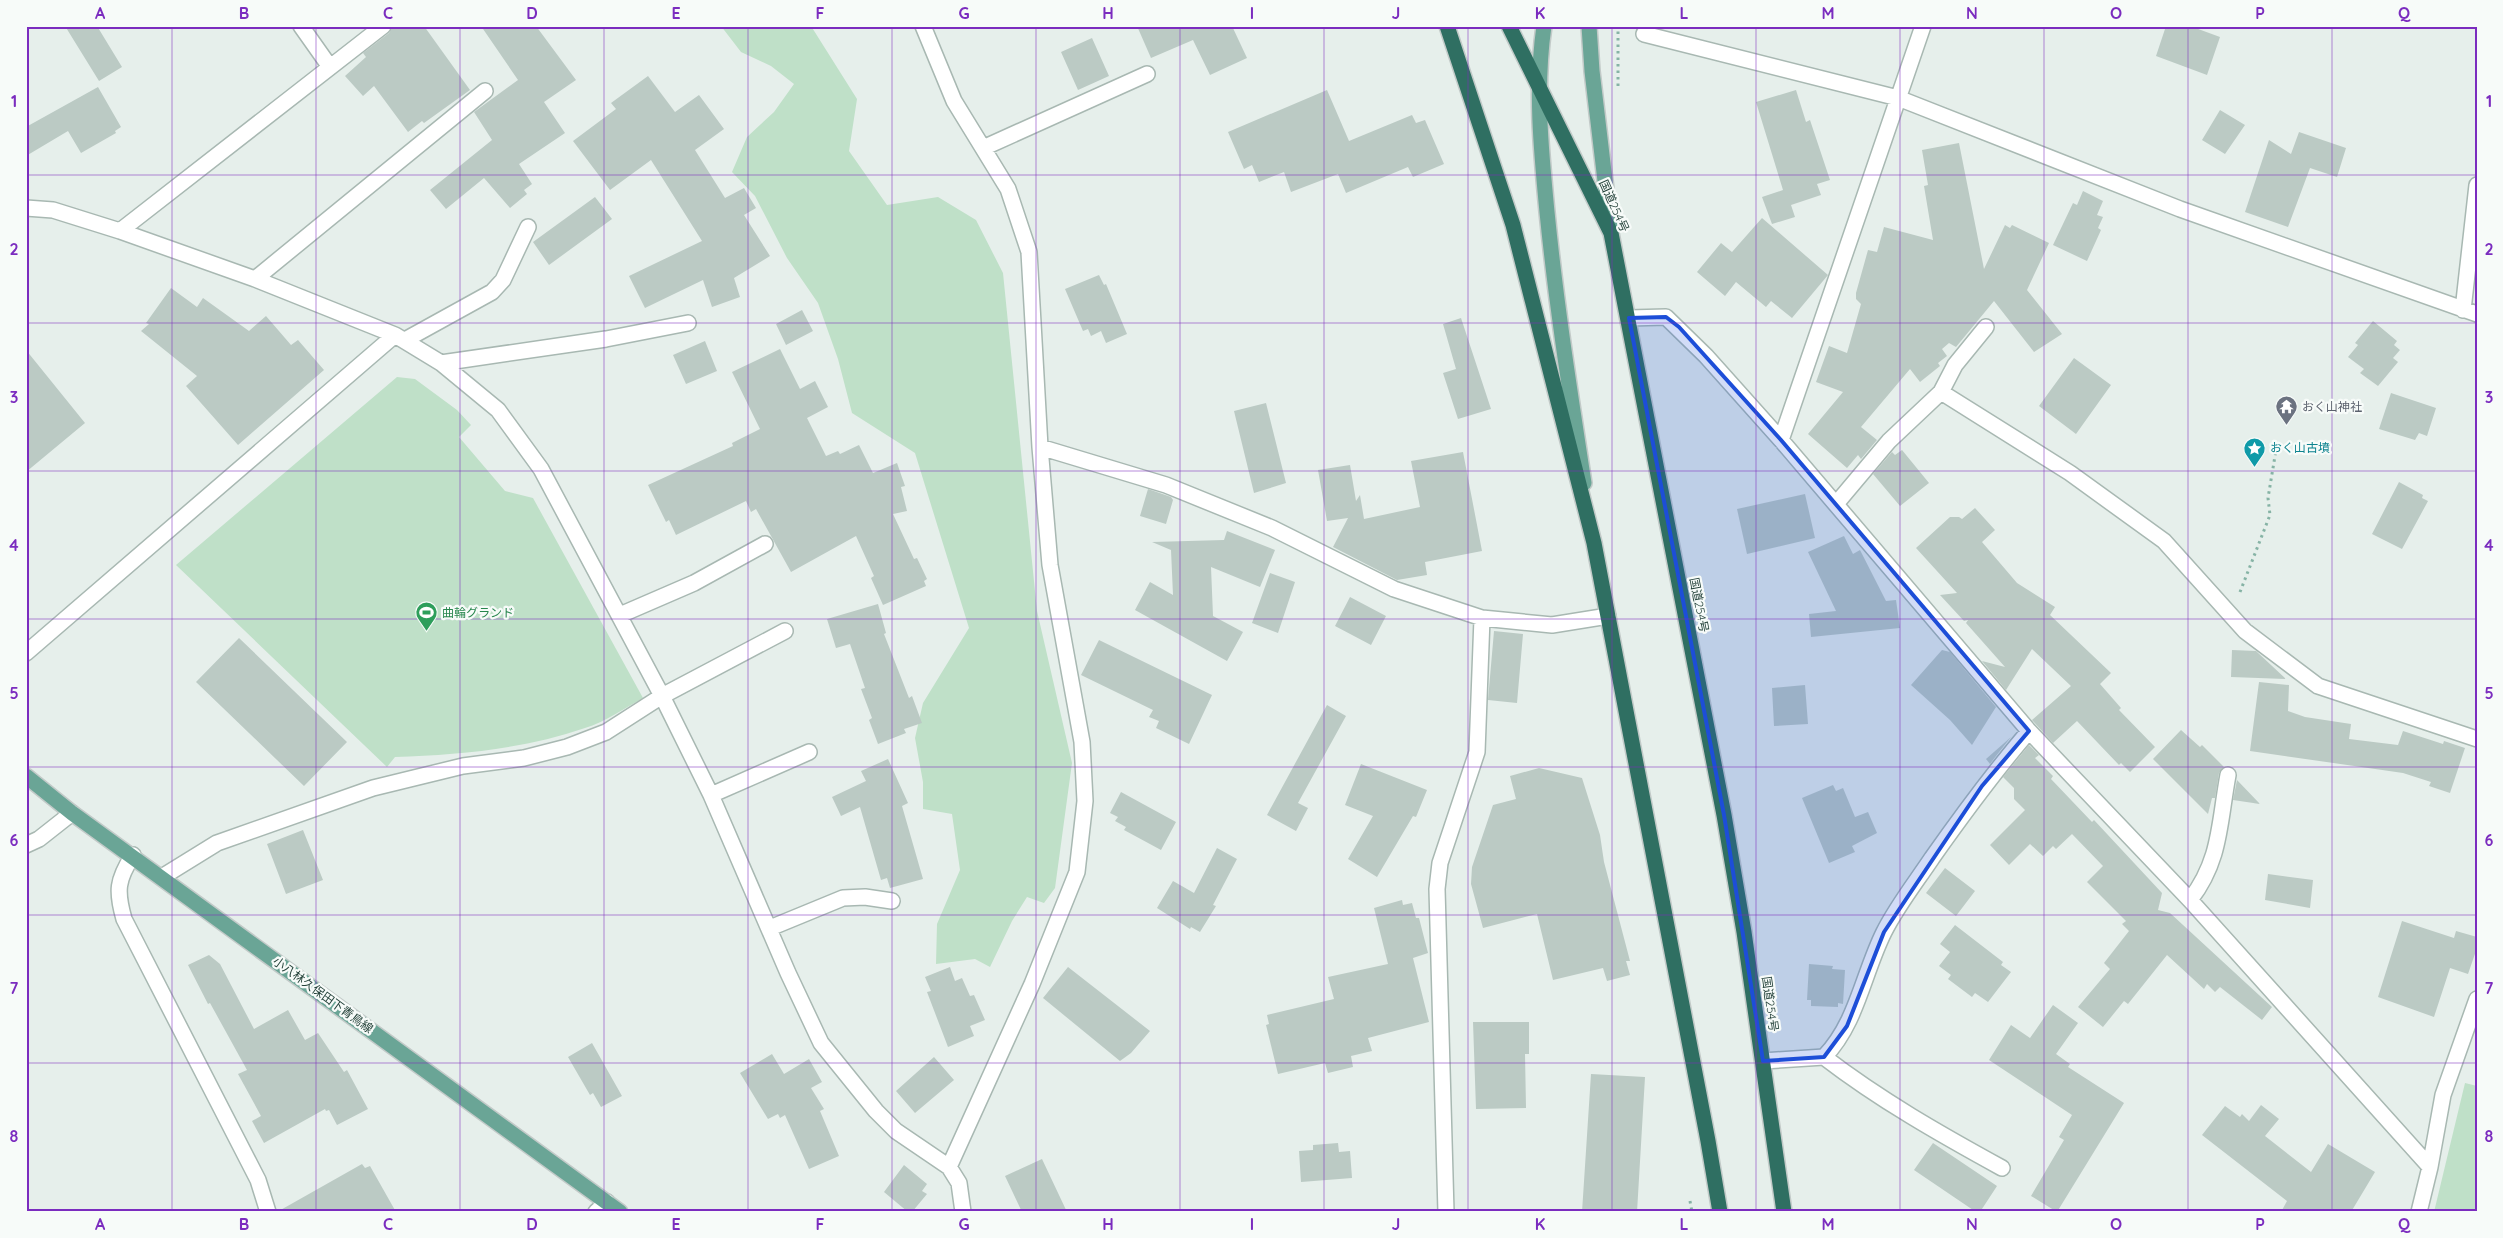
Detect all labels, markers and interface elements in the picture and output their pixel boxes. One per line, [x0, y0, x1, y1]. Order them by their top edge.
text: A [95, 3, 106, 23]
text: B [239, 3, 249, 23]
text: C [383, 3, 393, 23]
text: D [526, 3, 538, 23]
text: E [671, 3, 681, 23]
text: F [816, 3, 825, 23]
text: G [958, 3, 970, 23]
text: H [1102, 3, 1114, 23]
text: I [1250, 3, 1254, 23]
text: J [1392, 3, 1400, 23]
text: K [1535, 3, 1545, 23]
text: L [1680, 3, 1689, 23]
text: M [1821, 3, 1835, 23]
text: N [1966, 3, 1978, 23]
text: O [2110, 3, 2122, 23]
text: P [2255, 3, 2265, 23]
text: Q [2398, 3, 2411, 23]
text: 1 [11, 91, 17, 111]
text: 1 [2486, 91, 2492, 111]
street label: 国道254号 [1596, 177, 1633, 234]
text: 2 [9, 239, 19, 259]
text: 2 [2484, 239, 2494, 259]
text: 3 [10, 387, 18, 407]
text: 3 [2485, 387, 2493, 407]
temple icon: おく山神社 [2274, 395, 2298, 426]
place label: おく山神社 [2302, 399, 2362, 414]
place icon: おく山古墳 [2242, 436, 2266, 467]
place label: おく山古墳 [2270, 440, 2330, 455]
text: 4 [9, 535, 19, 555]
text: 4 [2484, 535, 2494, 555]
street label: 国道254号 [1687, 576, 1712, 634]
sports icon: 曲輪グランド [414, 601, 438, 632]
place label: 曲輪グランド [442, 605, 514, 620]
text: 5 [9, 683, 19, 703]
text: 5 [2484, 683, 2494, 703]
text: 6 [10, 830, 19, 850]
text: 6 [2485, 830, 2494, 850]
street label: 小八林久保田下青鳥線 [270, 953, 376, 1036]
street label: 国道254号 [1759, 975, 1782, 1032]
text: 7 [10, 978, 19, 998]
text: 7 [2485, 978, 2494, 998]
text: 8 [10, 1126, 19, 1146]
text: 8 [2485, 1126, 2494, 1146]
text: A [95, 1214, 106, 1234]
text: B [239, 1214, 249, 1234]
text: C [383, 1214, 393, 1234]
text: D [526, 1214, 538, 1234]
text: E [671, 1214, 681, 1234]
text: F [816, 1214, 825, 1234]
text: G [958, 1214, 970, 1234]
text: H [1102, 1214, 1114, 1234]
text: I [1250, 1214, 1254, 1234]
text: J [1392, 1214, 1400, 1234]
text: K [1535, 1214, 1545, 1234]
text: L [1680, 1214, 1689, 1234]
text: M [1821, 1214, 1835, 1234]
text: N [1966, 1214, 1978, 1234]
text: O [2110, 1214, 2122, 1234]
text: P [2255, 1214, 2265, 1234]
text: Q [2398, 1214, 2411, 1234]

